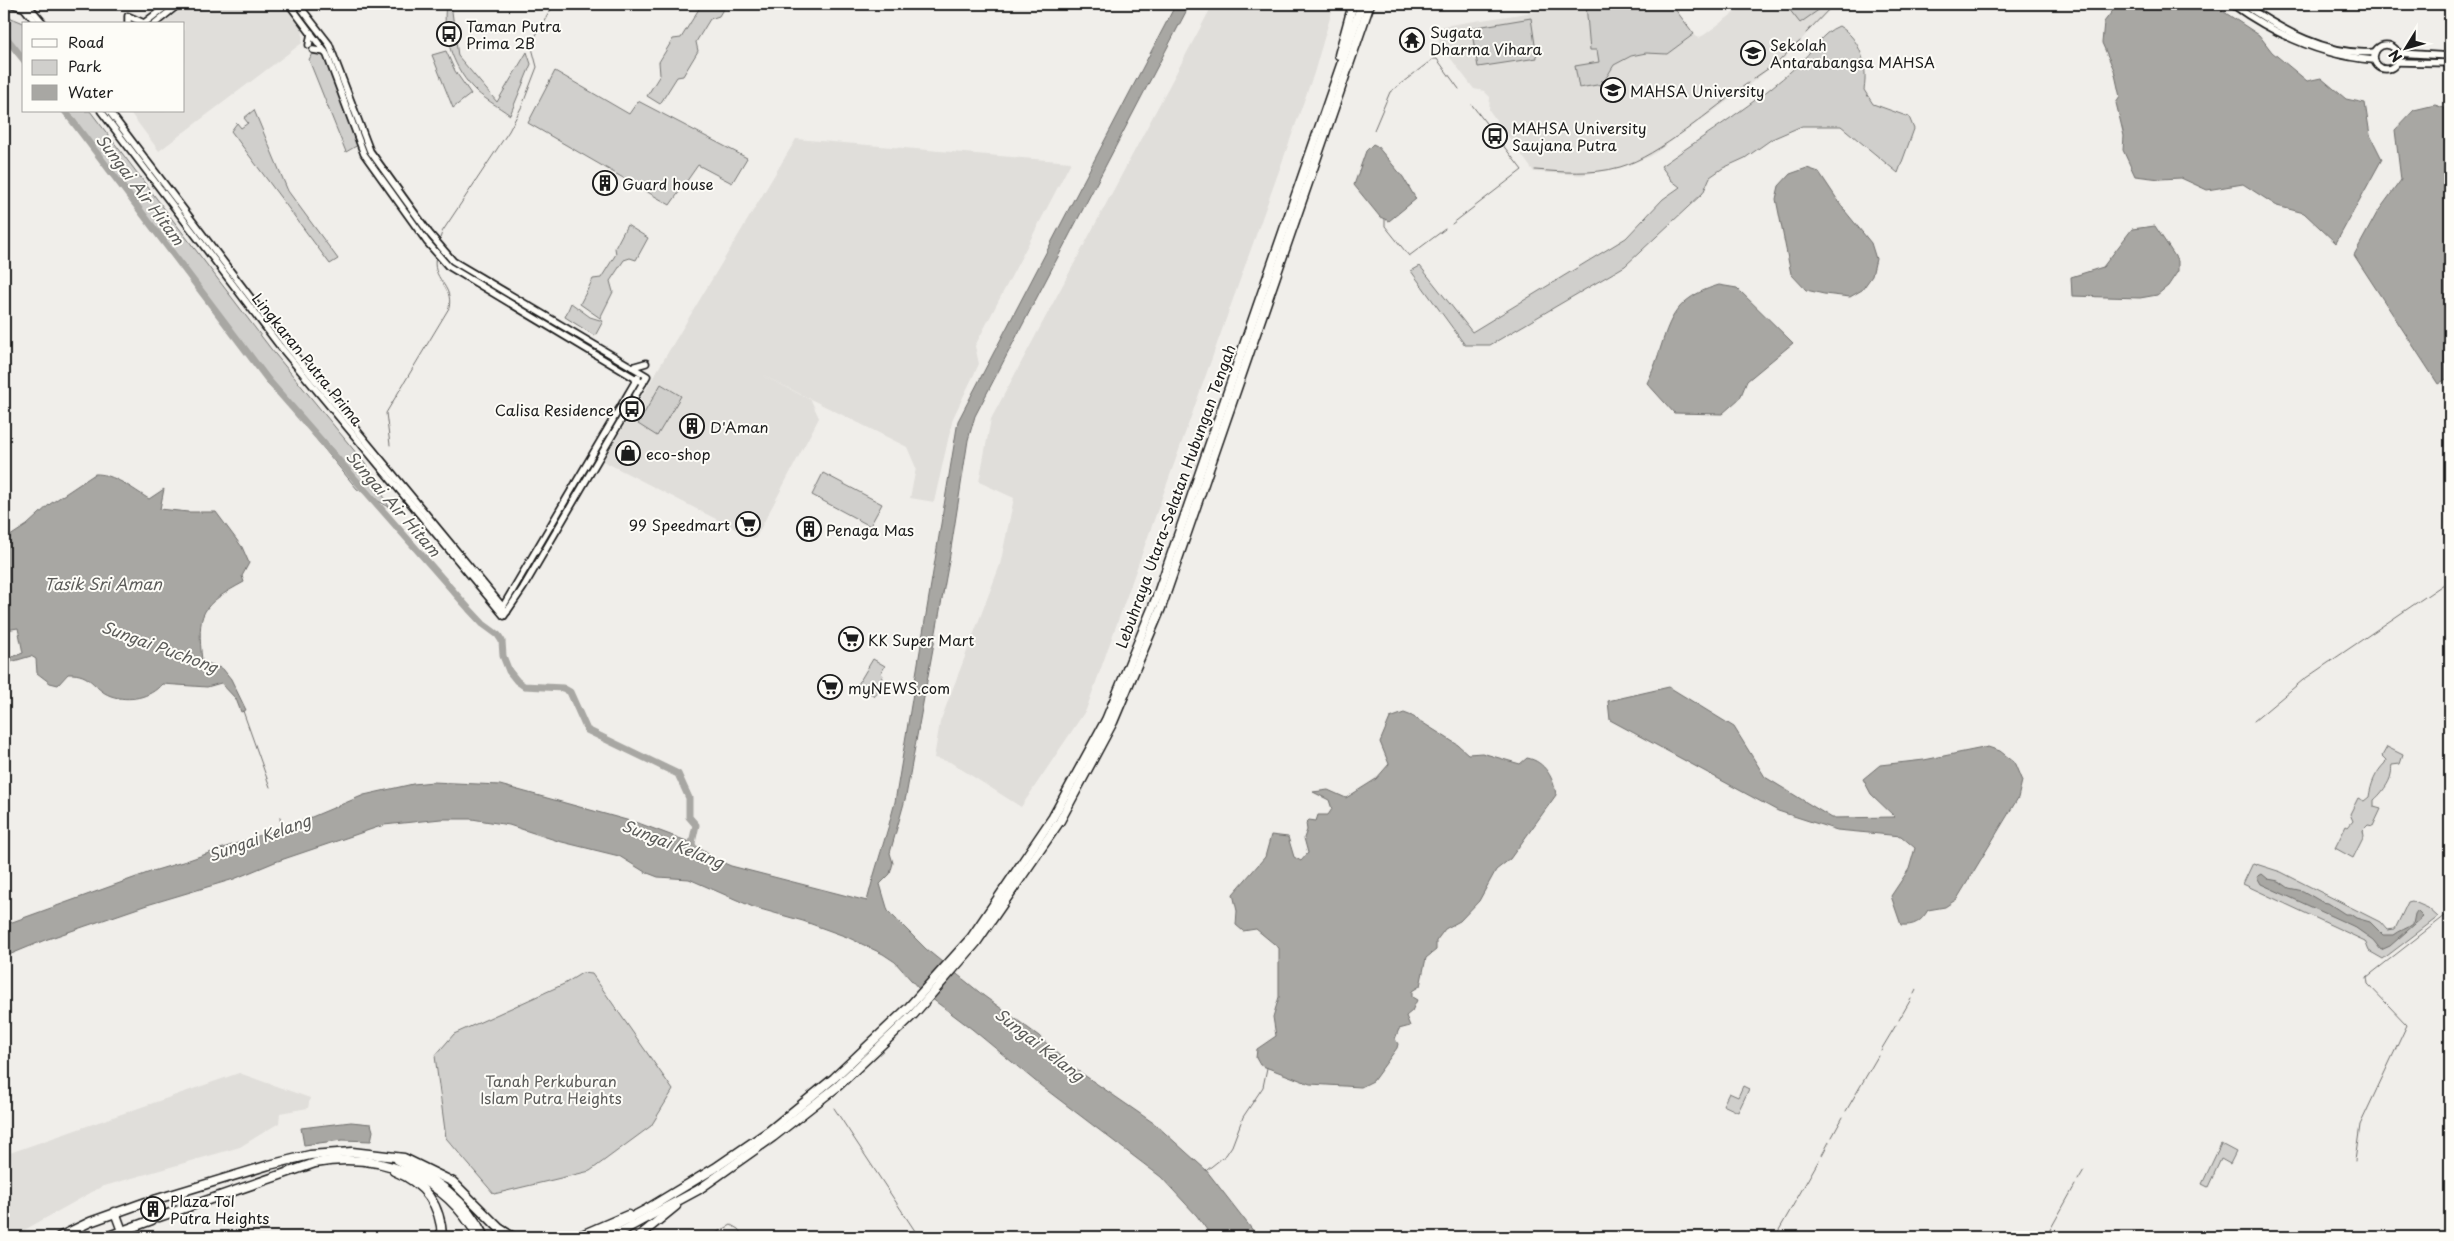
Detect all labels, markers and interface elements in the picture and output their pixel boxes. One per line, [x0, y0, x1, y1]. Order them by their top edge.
place label: Taman Putra Prima 2B [466, 14, 562, 54]
place label: Sugata Dharma Vihara [1430, 20, 1543, 60]
bus stop icon: Taman Putra Prima 2B [436, 21, 462, 47]
legend [22, 22, 185, 112]
north arrow [2382, 22, 2432, 72]
temple icon: Sugata Dharma Vihara [1399, 27, 1425, 53]
text: Road [68, 30, 104, 53]
place label: Sekolah Antarabangsa MAHSA [1770, 33, 1935, 73]
school or university icon: Sekolah Antarabangsa MAHSA [1740, 40, 1766, 66]
text: N [2383, 45, 2407, 67]
text: Park [68, 54, 102, 77]
school or university icon: MAHSA University [1600, 77, 1626, 103]
place label: MAHSA University [1630, 79, 1765, 102]
text: Water [68, 80, 113, 103]
place label: MAHSA University Saujana Putra [1512, 116, 1647, 156]
bus stop icon: MAHSA University Saujana Putra [1482, 123, 1508, 149]
water label: Sungai Air Hitam [91, 128, 192, 251]
building icon: Guard house [592, 170, 618, 196]
place label: Guard house [622, 172, 714, 195]
street label: Lingkaran Putra Prima [247, 287, 369, 431]
street label: Lebuhraya Utara–Selatan Hubungan Tengah [1109, 341, 1241, 651]
bus stop icon: Calisa Residence [619, 396, 645, 422]
place label: Calisa Residence [495, 398, 614, 421]
building icon: D'Aman [679, 413, 705, 439]
place label: D'Aman [710, 415, 769, 438]
shop icon: eco-shop [615, 440, 641, 466]
place label: eco-shop [646, 442, 710, 465]
water label: Sungai Air Hitam [341, 445, 448, 562]
supermarket icon: 99 Speedmart [735, 511, 761, 537]
place label: 99 Speedmart [629, 513, 730, 536]
building icon: Penaga Mas [796, 516, 822, 542]
place label: Penaga Mas [826, 518, 914, 541]
water label: Tasik Sri Aman [44, 571, 163, 595]
water label: Sungai Puchong [98, 614, 223, 679]
supermarket icon: KK Super Mart [838, 626, 864, 652]
place label: KK Super Mart [868, 628, 974, 651]
supermarket icon: myNEWS.com [817, 674, 843, 700]
place label: myNEWS.com [848, 676, 950, 699]
water label: Sungai Kelang [204, 807, 315, 867]
water label: Sungai Kelang [619, 813, 729, 874]
water label: Sungai Kelang [990, 1002, 1091, 1088]
park label: Tanah Perkuburan Islam Putra Heights [480, 1069, 622, 1109]
place label: Plaza Tol Putra Heights [170, 1189, 269, 1229]
building icon: Plaza Tol Putra Heights [140, 1196, 166, 1222]

